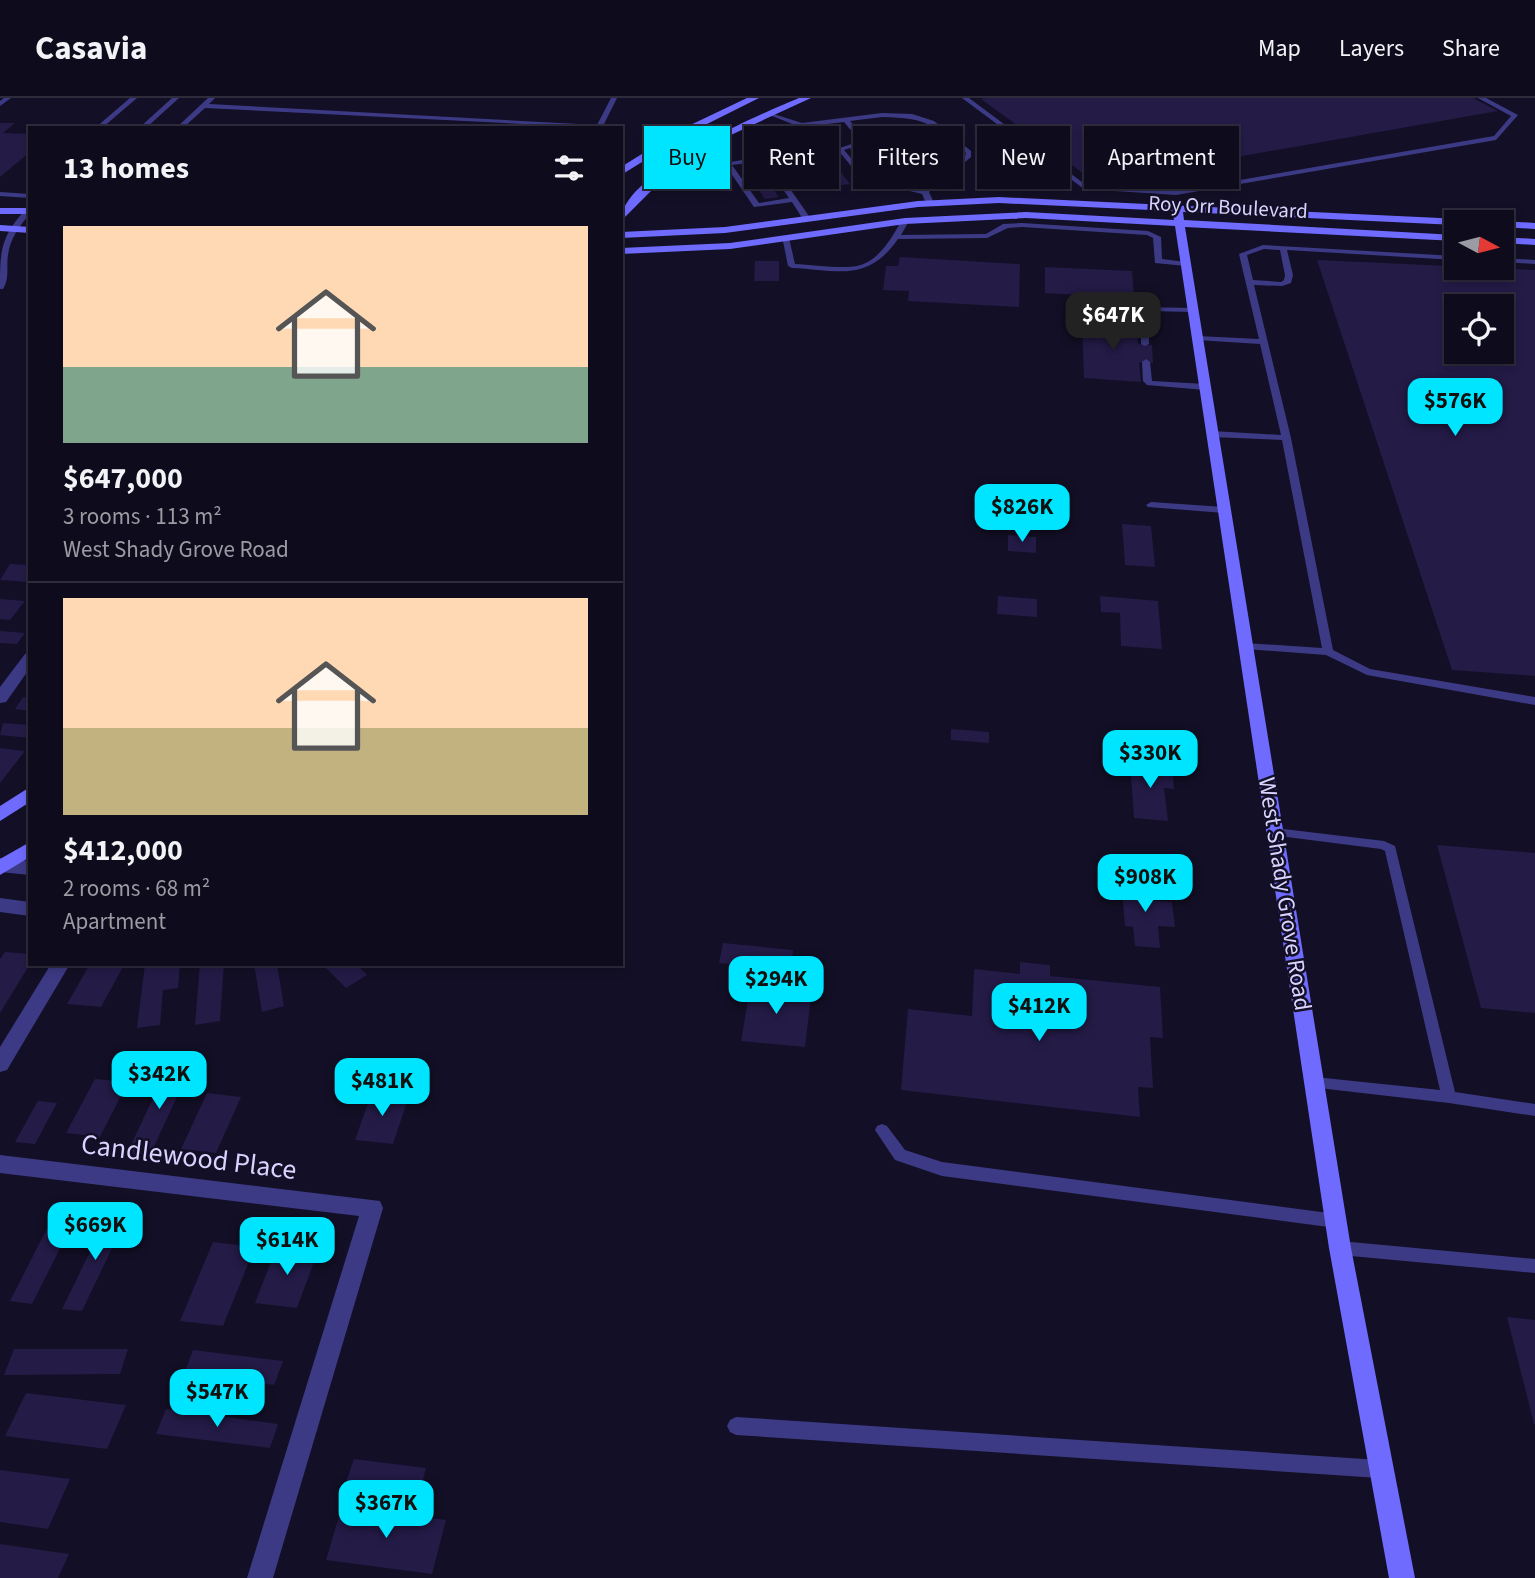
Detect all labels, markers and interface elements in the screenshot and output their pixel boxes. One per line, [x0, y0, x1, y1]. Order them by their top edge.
text: Casavia [35, 25, 147, 72]
text: Map [1258, 31, 1301, 66]
text: Layers [1339, 31, 1404, 66]
text: Share [1442, 31, 1500, 66]
chip: Buy [644, 126, 730, 189]
chip: Rent [744, 126, 839, 189]
chip: Filters [853, 126, 963, 189]
chip: New [977, 126, 1070, 189]
chip: Apartment [1084, 126, 1239, 189]
text: 13 homes [63, 147, 189, 190]
icon: filters [550, 149, 588, 187]
street label: Roy Orr Boulevard [1148, 188, 1308, 226]
north arrow [1444, 210, 1514, 280]
map controls [1444, 210, 1514, 364]
icon: home [263, 271, 389, 397]
pin: $647K [1064, 292, 1162, 352]
button: locate [1444, 294, 1514, 364]
text: $647K [1082, 298, 1144, 331]
pin: $576K [1406, 378, 1504, 438]
text: $576K [1424, 384, 1486, 417]
text: $647,000 [63, 457, 183, 500]
pin: $826K [973, 484, 1071, 544]
text: $826K [991, 490, 1053, 523]
text: 3 rooms · 113 m² [63, 500, 222, 533]
text: West Shady Grove Road [63, 533, 289, 566]
icon: home [263, 643, 389, 769]
pin: $330K [1101, 730, 1199, 790]
text: $330K [1119, 736, 1181, 769]
street label: West Shady Grove Road [1249, 775, 1320, 1013]
text: $412,000 [63, 829, 183, 872]
pin: $908K [1096, 854, 1194, 914]
text: $908K [1114, 860, 1176, 893]
text: 2 rooms · 68 m² [63, 872, 210, 905]
text: Apartment [63, 905, 166, 938]
pin: $294K [727, 956, 825, 1016]
text: $294K [745, 962, 807, 995]
pin: $412K [990, 984, 1088, 1043]
text: $412K [1008, 989, 1070, 1022]
pin: $342K [110, 1052, 208, 1111]
text: $342K [128, 1057, 190, 1090]
pin: $481K [333, 1058, 431, 1118]
text: $481K [351, 1064, 413, 1097]
street label: Candlewood Place [79, 1124, 299, 1190]
pin: $669K [46, 1202, 144, 1262]
text: $669K [64, 1208, 126, 1241]
pin: $614K [238, 1218, 336, 1277]
text: $614K [256, 1223, 318, 1256]
pin: $547K [168, 1370, 266, 1429]
text: $547K [186, 1375, 248, 1408]
pin: $367K [337, 1480, 435, 1540]
text: $367K [355, 1486, 417, 1519]

